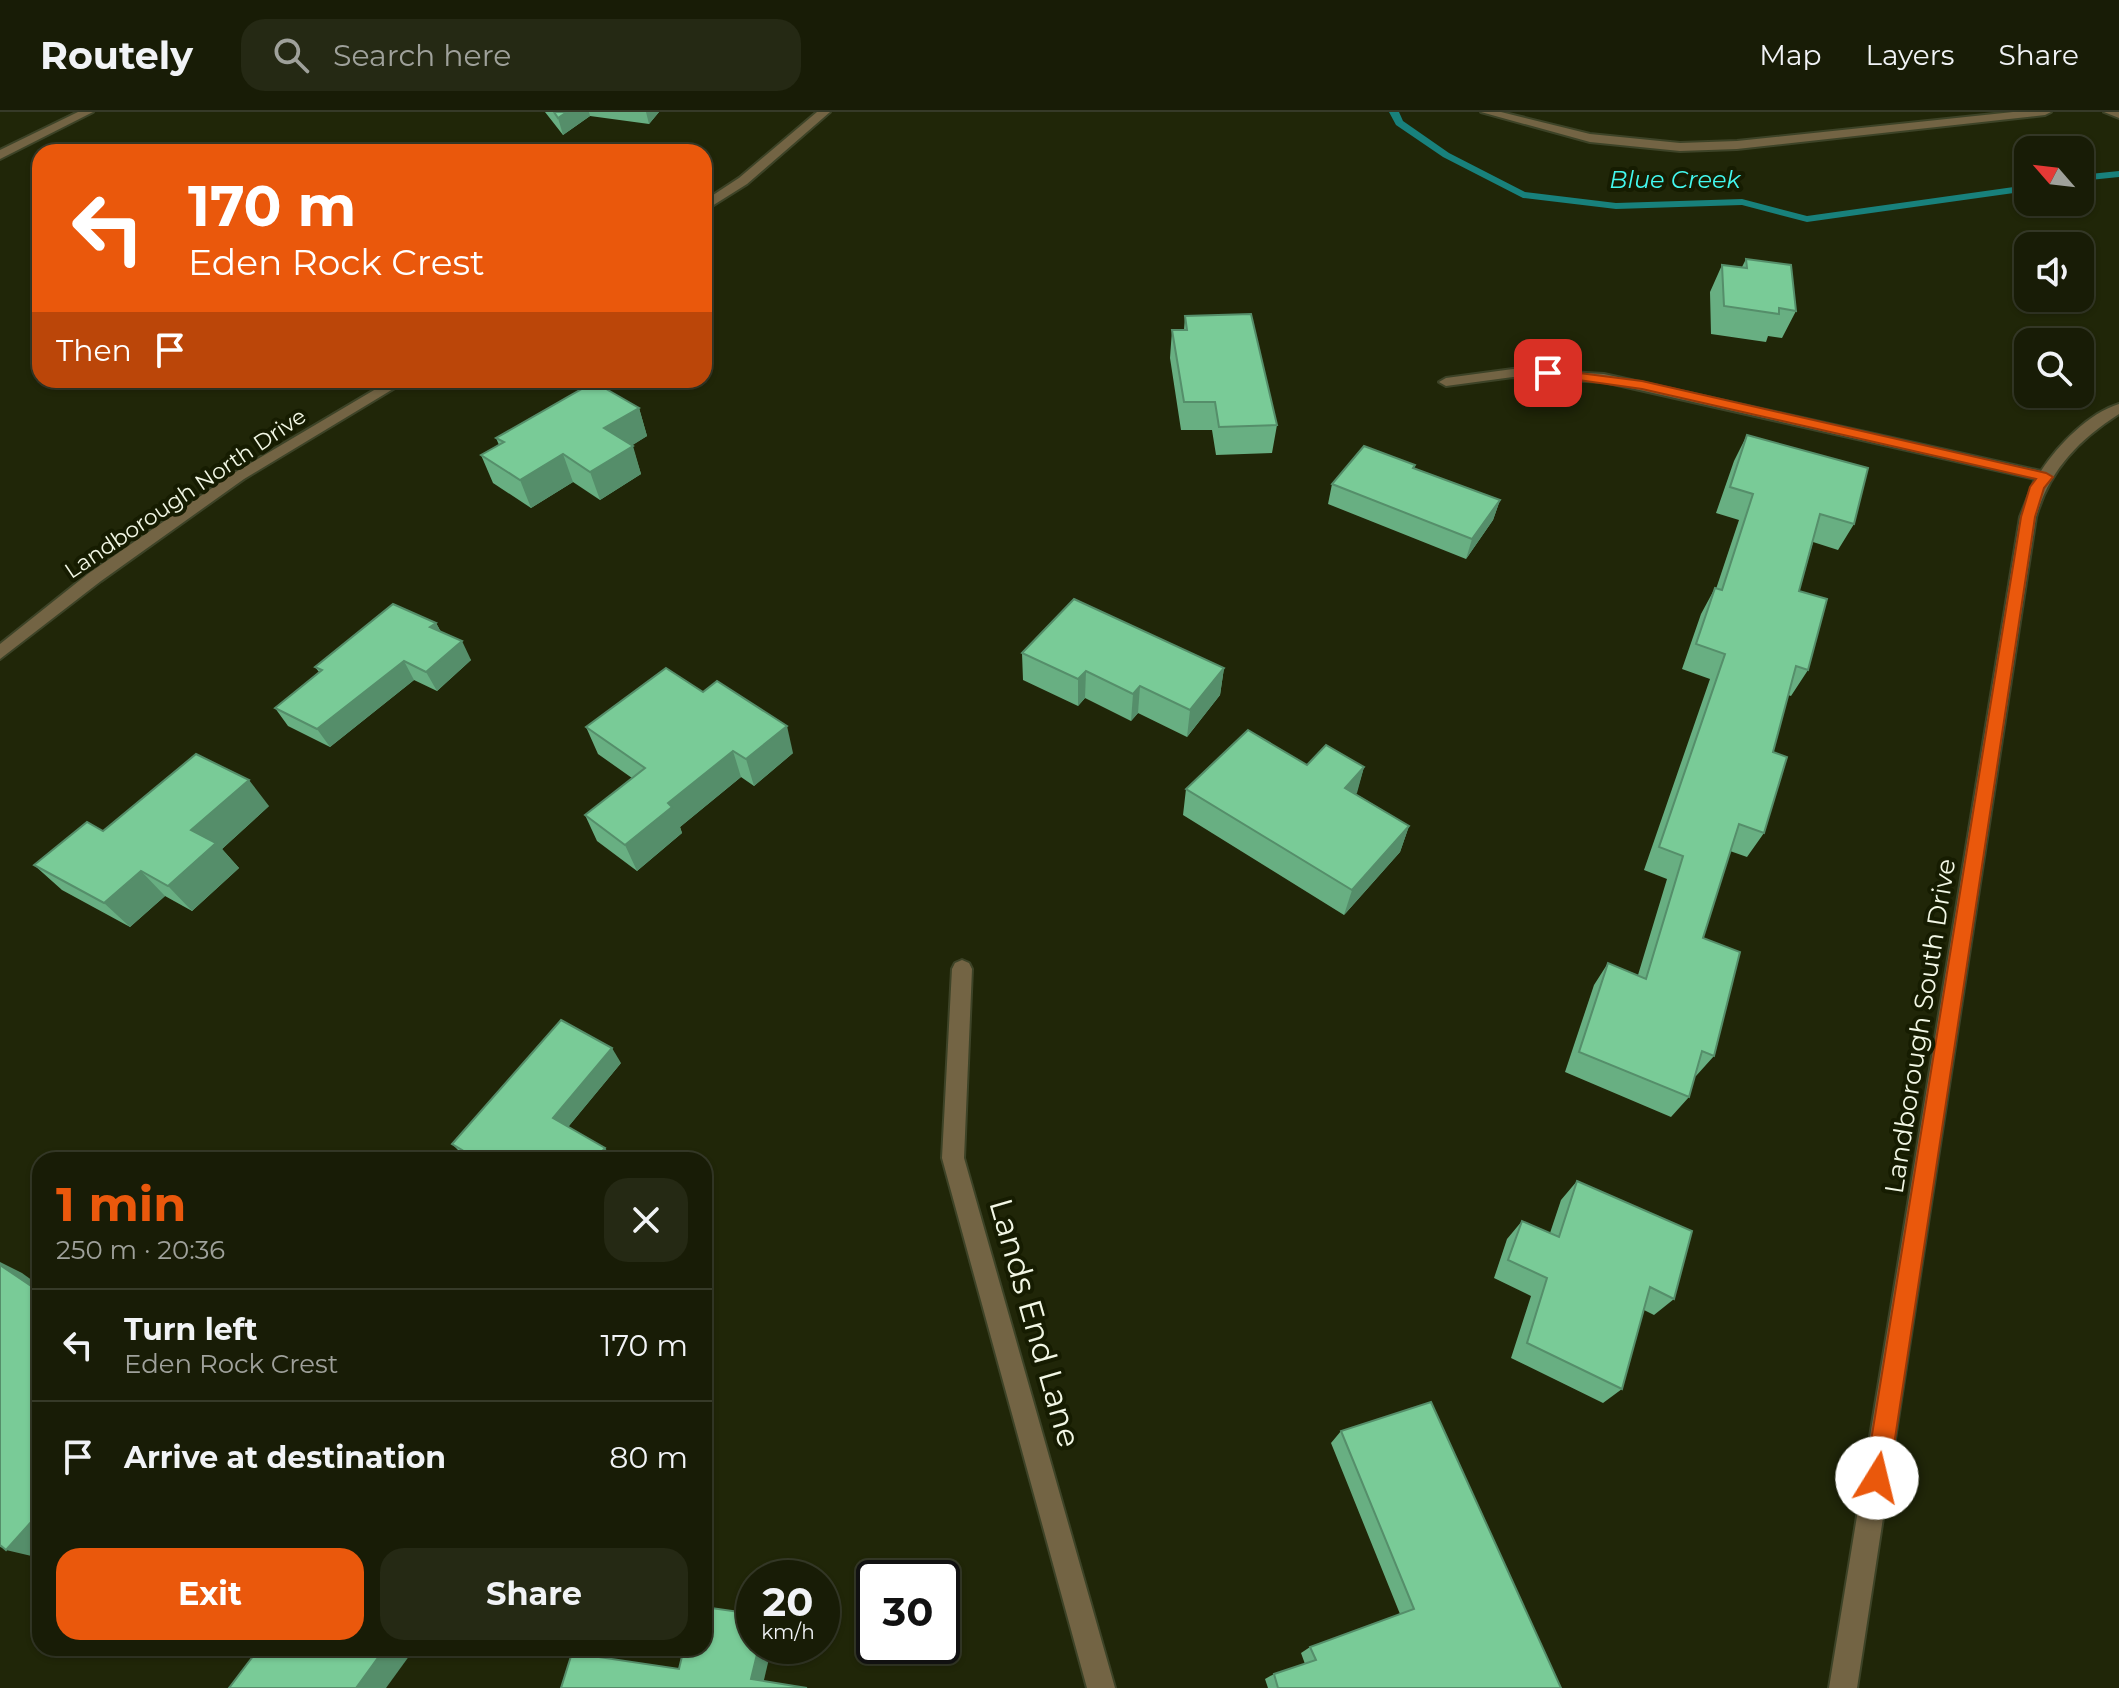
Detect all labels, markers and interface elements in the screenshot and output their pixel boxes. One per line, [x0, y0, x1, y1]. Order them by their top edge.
search box [241, 19, 801, 91]
text: Routely [40, 32, 193, 79]
icon: search [269, 33, 313, 77]
text: Search here [333, 37, 511, 74]
text: Map [1759, 38, 1822, 72]
text: Layers [1866, 38, 1955, 72]
text: Share [1999, 38, 2079, 72]
north arrow [2014, 136, 2094, 216]
map controls [2014, 136, 2094, 408]
water label: Blue Creek [1609, 165, 1742, 194]
text: 170 m [188, 172, 356, 240]
icon: left [56, 176, 160, 280]
button: sound [2014, 232, 2094, 312]
text: Eden Rock Crest [188, 240, 485, 284]
icon: arrive [148, 328, 192, 372]
button: search [2014, 328, 2094, 408]
text: Then [56, 332, 132, 369]
pin [1514, 339, 1582, 407]
icon: arrive [1526, 351, 1570, 395]
street label: Landborough North Drive [59, 402, 311, 584]
street label: Landborough South Drive [1878, 856, 1962, 1196]
text: 1 min [56, 1175, 186, 1233]
button: close [604, 1178, 688, 1262]
street label: Lands End Lane [981, 1194, 1090, 1452]
text: 250 m · 20:36 [56, 1234, 225, 1266]
text: Turn left [124, 1311, 257, 1348]
icon: left [56, 1323, 100, 1367]
text: 170 m [601, 1327, 688, 1364]
text: Eden Rock Crest [124, 1348, 338, 1380]
icon: arrive [56, 1435, 100, 1479]
position arrow [1835, 1436, 1919, 1520]
text: Arrive at destination [124, 1439, 446, 1476]
text: 80 m [609, 1439, 688, 1476]
button: Exit [56, 1548, 364, 1640]
button: Share [380, 1548, 688, 1640]
speed limit sign: 30 [856, 1560, 960, 1664]
text: 20 [763, 1577, 813, 1626]
text: km/h [761, 1620, 815, 1644]

